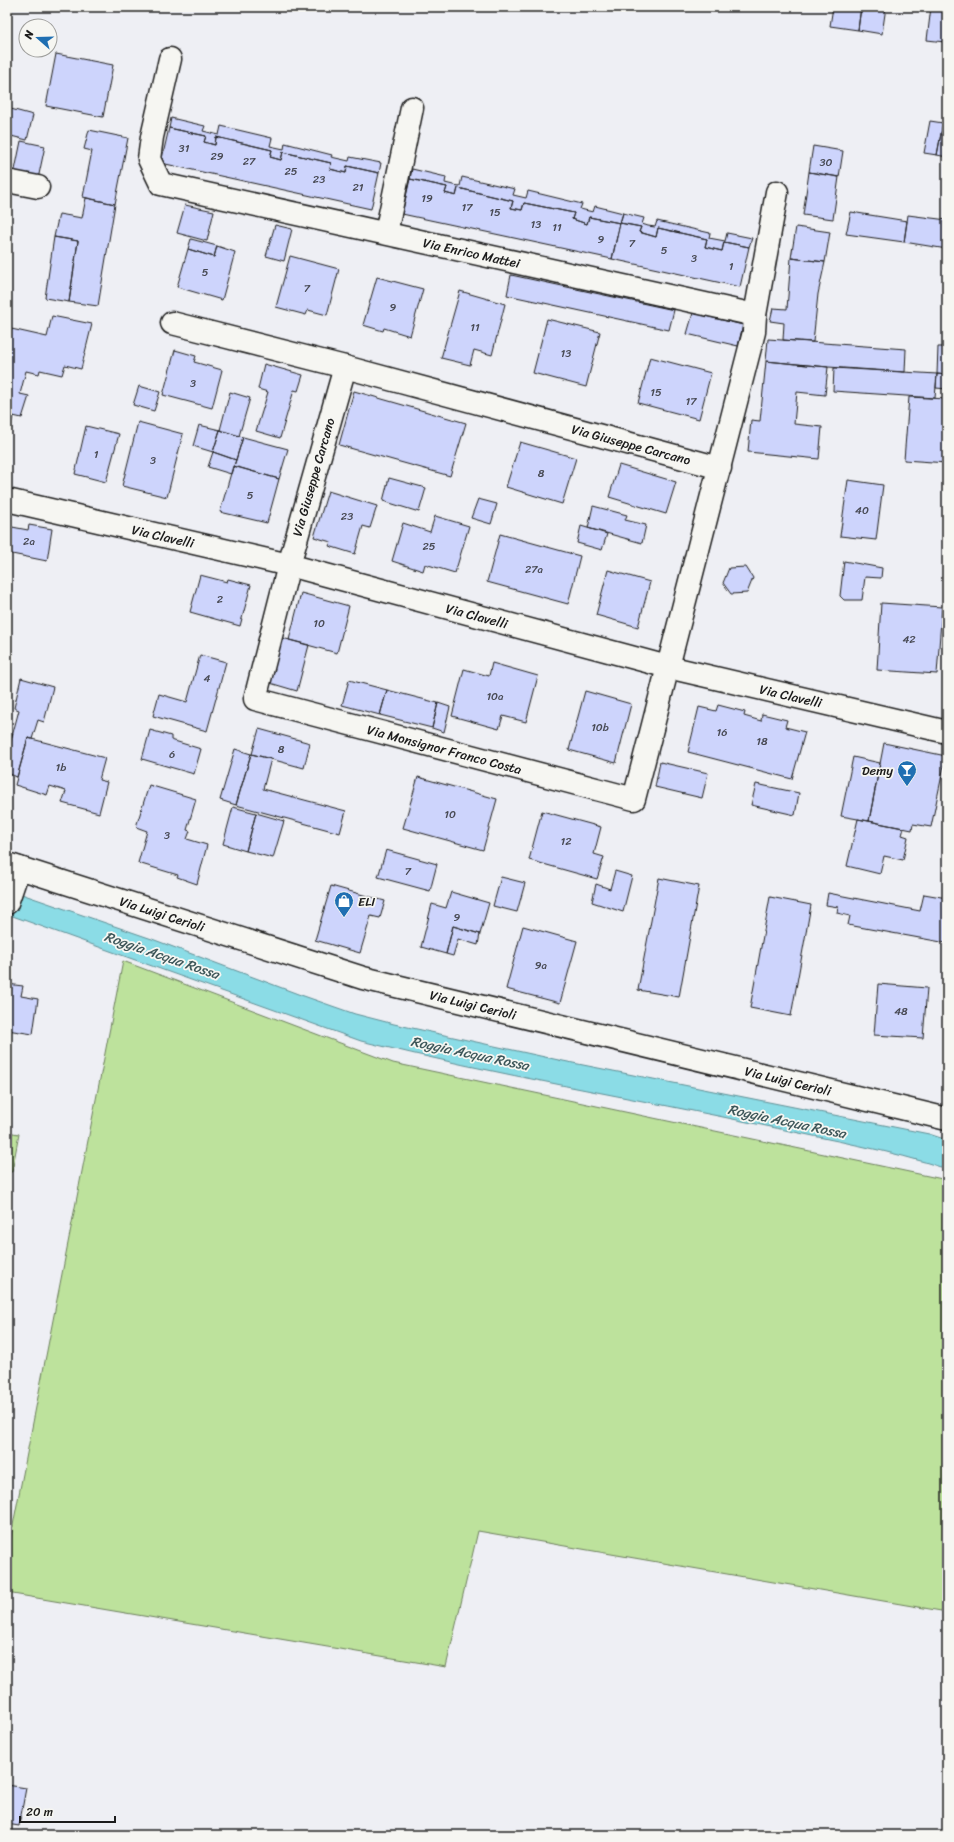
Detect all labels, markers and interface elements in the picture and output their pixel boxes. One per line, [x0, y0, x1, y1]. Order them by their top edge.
north arrow [18, 18, 58, 58]
text: N [18, 28, 39, 43]
house number: 31 [179, 139, 190, 158]
house number: 29 [210, 147, 224, 166]
house number: 27 [243, 152, 256, 171]
house number: 30 [820, 153, 833, 172]
house number: 25 [284, 162, 298, 181]
house number: 23 [313, 170, 325, 189]
house number: 21 [352, 178, 364, 197]
house number: 19 [421, 189, 433, 208]
house number: 17 [462, 198, 473, 217]
house number: 15 [489, 203, 501, 222]
house number: 13 [531, 215, 541, 234]
house number: 11 [552, 218, 562, 237]
house number: 9 [598, 230, 605, 249]
street label: Via Enrico Mattei [421, 231, 523, 275]
house number: 7 [629, 234, 636, 253]
house number: 5 [661, 241, 668, 260]
house number: 3 [691, 249, 697, 268]
house number: 1 [729, 257, 734, 276]
house number: 5 [202, 263, 209, 282]
house number: 7 [304, 279, 311, 298]
house number: 9 [390, 298, 397, 317]
house number: 11 [470, 318, 480, 337]
house number: 13 [561, 344, 571, 363]
house number: 3 [190, 374, 196, 393]
house number: 15 [650, 383, 662, 402]
house number: 17 [686, 392, 697, 411]
street label: Via Giuseppe Carcano [286, 415, 342, 539]
street label: Via Giuseppe Carcano [569, 418, 694, 472]
house number: 1 [94, 445, 99, 464]
house number: 3 [150, 451, 156, 470]
house number: 8 [538, 464, 545, 483]
house number: 5 [247, 486, 254, 505]
house number: 40 [855, 501, 869, 520]
house number: 23 [341, 507, 353, 526]
street label: Via Clavelli [129, 518, 197, 555]
house number: 2a [23, 532, 35, 551]
house number: 25 [422, 537, 436, 556]
house number: 27a [525, 560, 544, 579]
house number: 2 [217, 590, 224, 609]
street label: Via Clavelli [443, 597, 511, 636]
house number: 10 [313, 614, 325, 633]
house number: 42 [902, 630, 916, 649]
house number: 4 [204, 669, 211, 688]
street label: Via Clavelli [757, 678, 825, 715]
house number: 10a [486, 687, 504, 706]
street label: Via Monsignor Franco Costa [365, 718, 525, 781]
house number: 10b [591, 718, 609, 737]
house number: 16 [717, 723, 727, 742]
house number: 18 [756, 732, 768, 751]
house number: 8 [278, 740, 285, 759]
house number: 6 [169, 745, 175, 764]
house number: 1b [56, 758, 66, 777]
place label: Demy [862, 759, 893, 782]
bar icon: Demy [896, 759, 918, 787]
house number: 10 [444, 805, 456, 824]
house number: 3 [164, 826, 170, 845]
house number: 12 [560, 832, 572, 851]
house number: 7 [405, 862, 412, 881]
street label: Via Luigi Cerioli [117, 890, 208, 939]
shop icon: ELI [333, 890, 355, 918]
place label: ELI [358, 890, 375, 913]
house number: 9 [454, 908, 461, 927]
water label: Roggia Acqua Rossa [101, 924, 224, 987]
house number: 9a [535, 956, 548, 975]
street label: Via Luigi Cerioli [427, 984, 519, 1027]
house number: 48 [894, 1002, 908, 1021]
water label: Roggia Acqua Rossa [409, 1029, 532, 1078]
street label: Via Luigi Cerioli [742, 1060, 834, 1103]
water label: Roggia Acqua Rossa [726, 1097, 849, 1146]
scale bar [20, 1798, 115, 1824]
text: 20 m [26, 1801, 53, 1823]

